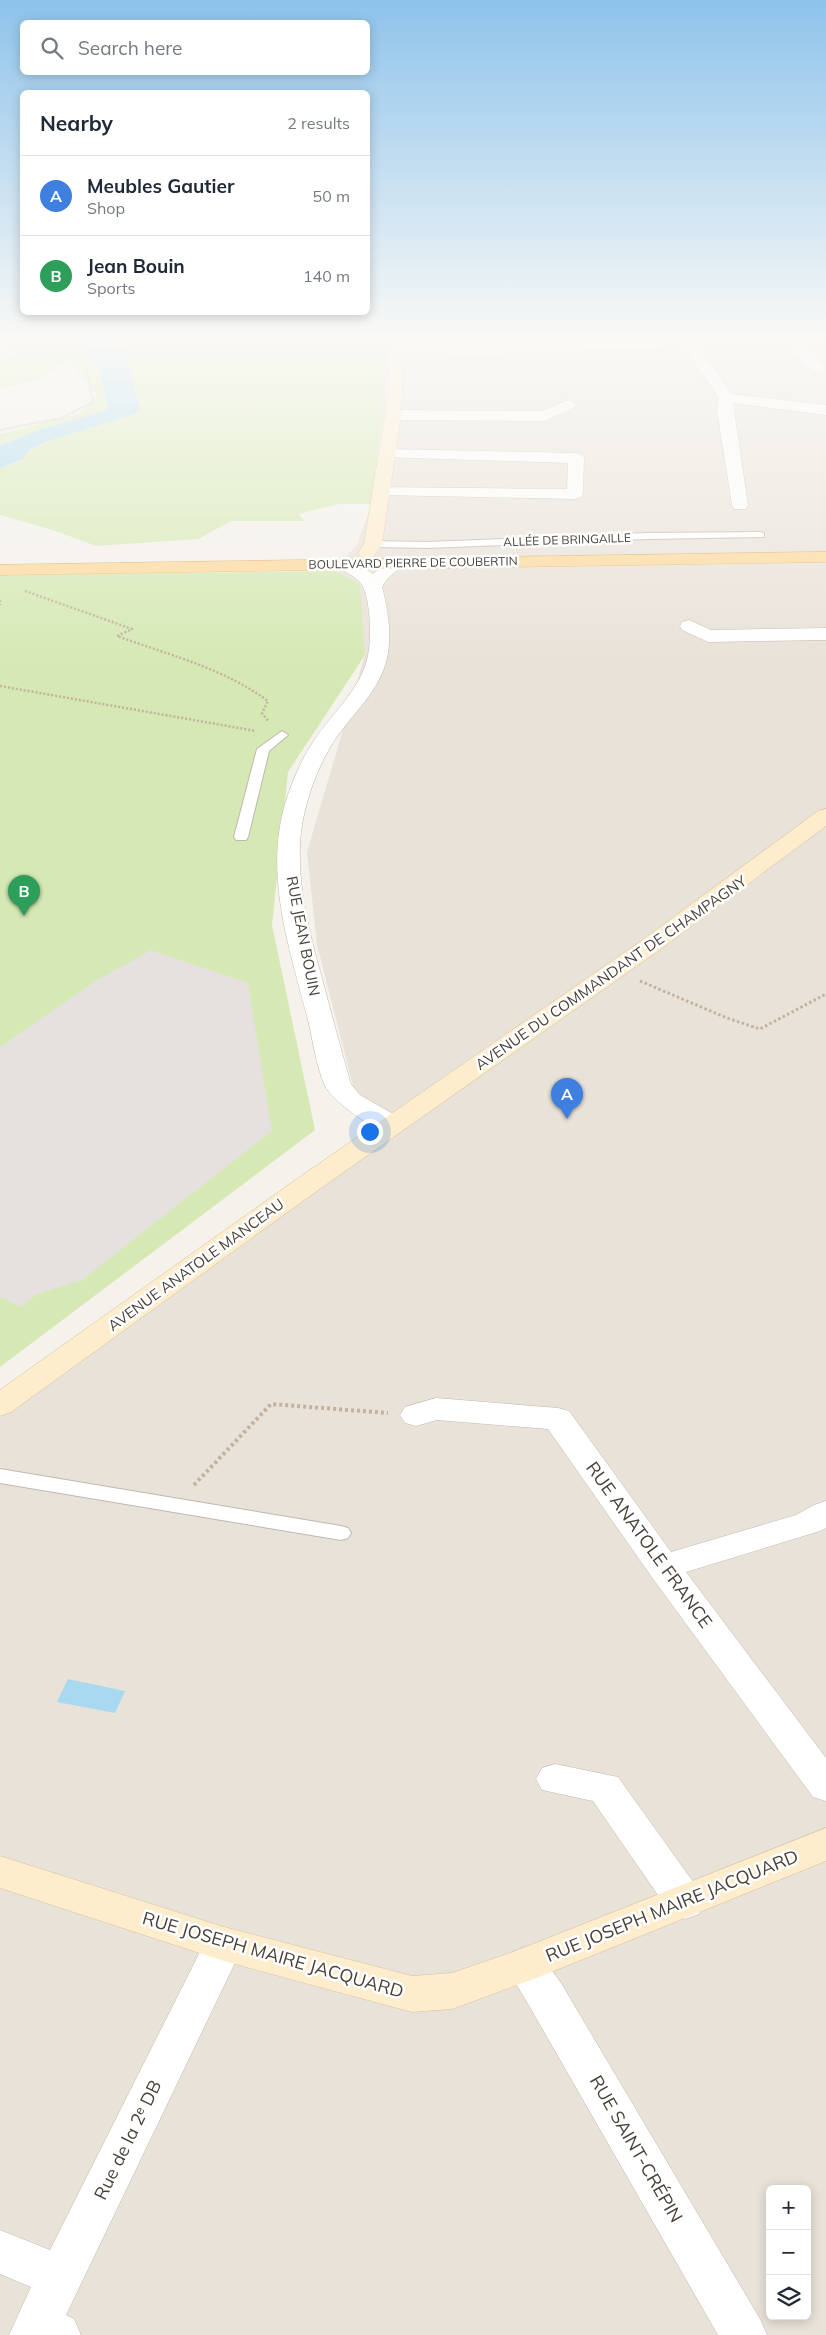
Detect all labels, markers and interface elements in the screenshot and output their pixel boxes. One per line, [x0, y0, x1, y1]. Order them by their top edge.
search box [20, 20, 370, 75]
icon: search [38, 34, 66, 62]
text: Search here [78, 36, 182, 60]
text: Nearby [40, 110, 113, 136]
text: 2 results [287, 113, 350, 133]
text: Meubles Gautier [87, 174, 234, 198]
text: A [50, 186, 62, 206]
text: 50 m [313, 186, 350, 206]
text: Shop [87, 198, 125, 218]
text: Jean Bouin [87, 254, 185, 278]
text: B [50, 266, 62, 286]
text: 140 m [303, 266, 350, 286]
text: Sports [87, 278, 135, 298]
street label: ALLÉE DE BRINGAILLE [503, 530, 631, 549]
street label: BOULEVARD PIERRE DE COUBERTIN [308, 553, 518, 572]
street label: AVENUE DU COMMANDANT DE CHAMPAGNY [472, 871, 751, 1074]
street label: RUE JEAN BOUIN [283, 874, 324, 997]
pin: B [8, 875, 40, 916]
pin: A [551, 1078, 583, 1119]
your location [357, 1119, 383, 1145]
street label: AVENUE ANATOLE MANCEAU [104, 1194, 288, 1335]
street label: RUE ANATOLE FRANCE [581, 1457, 718, 1633]
street label: RUE JOSEPH MAIRE JACQUARD [542, 1844, 802, 1967]
street label: RUE JOSEPH MAIRE JACQUARD [140, 1906, 406, 2003]
street label: RUE SAINT-CRÉPIN [585, 2071, 688, 2227]
street label: Rue de la 2ᵉ DB [89, 2076, 166, 2203]
map controls [766, 2185, 811, 2320]
button: + [766, 2185, 811, 2230]
button: − [766, 2230, 811, 2275]
button: layers [766, 2275, 811, 2320]

